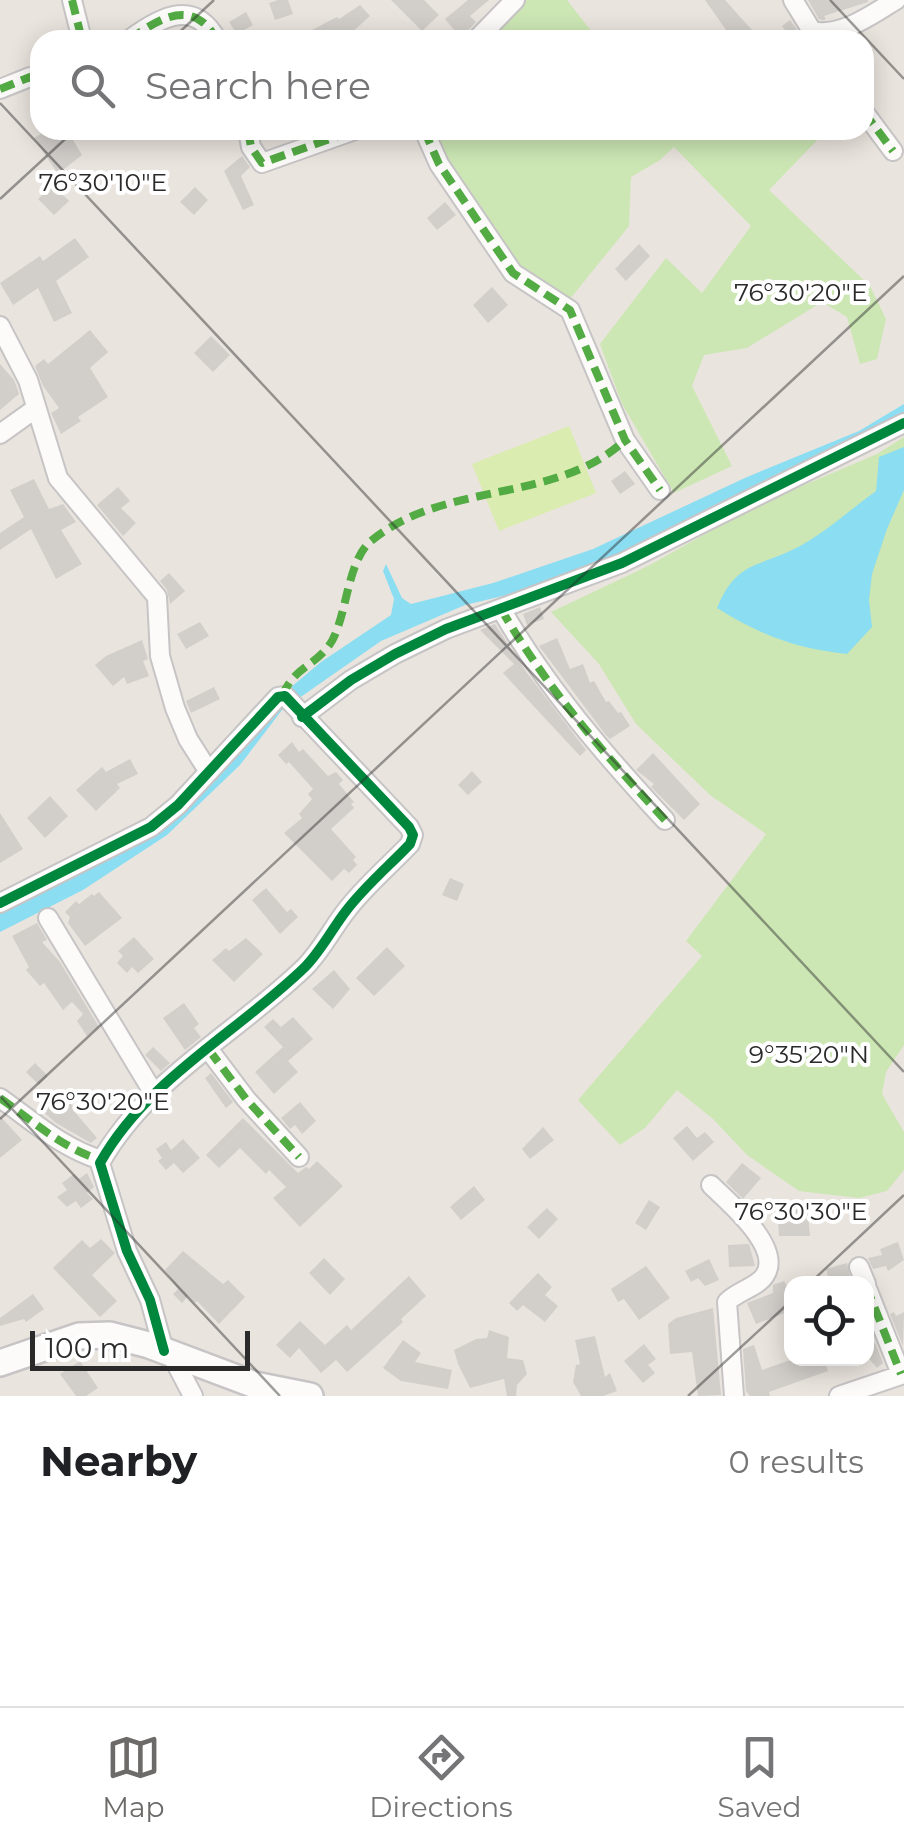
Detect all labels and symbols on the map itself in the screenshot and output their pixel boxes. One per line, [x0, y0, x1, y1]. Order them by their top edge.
text: 76°30'10"E [39, 167, 167, 197]
text: 76°30'20"E [734, 277, 868, 307]
text: 9°35'20"N [749, 1039, 869, 1069]
text: 76°30'20"E [36, 1086, 170, 1116]
text: 76°30'30"E [734, 1196, 868, 1226]
scale bar [30, 1326, 250, 1370]

